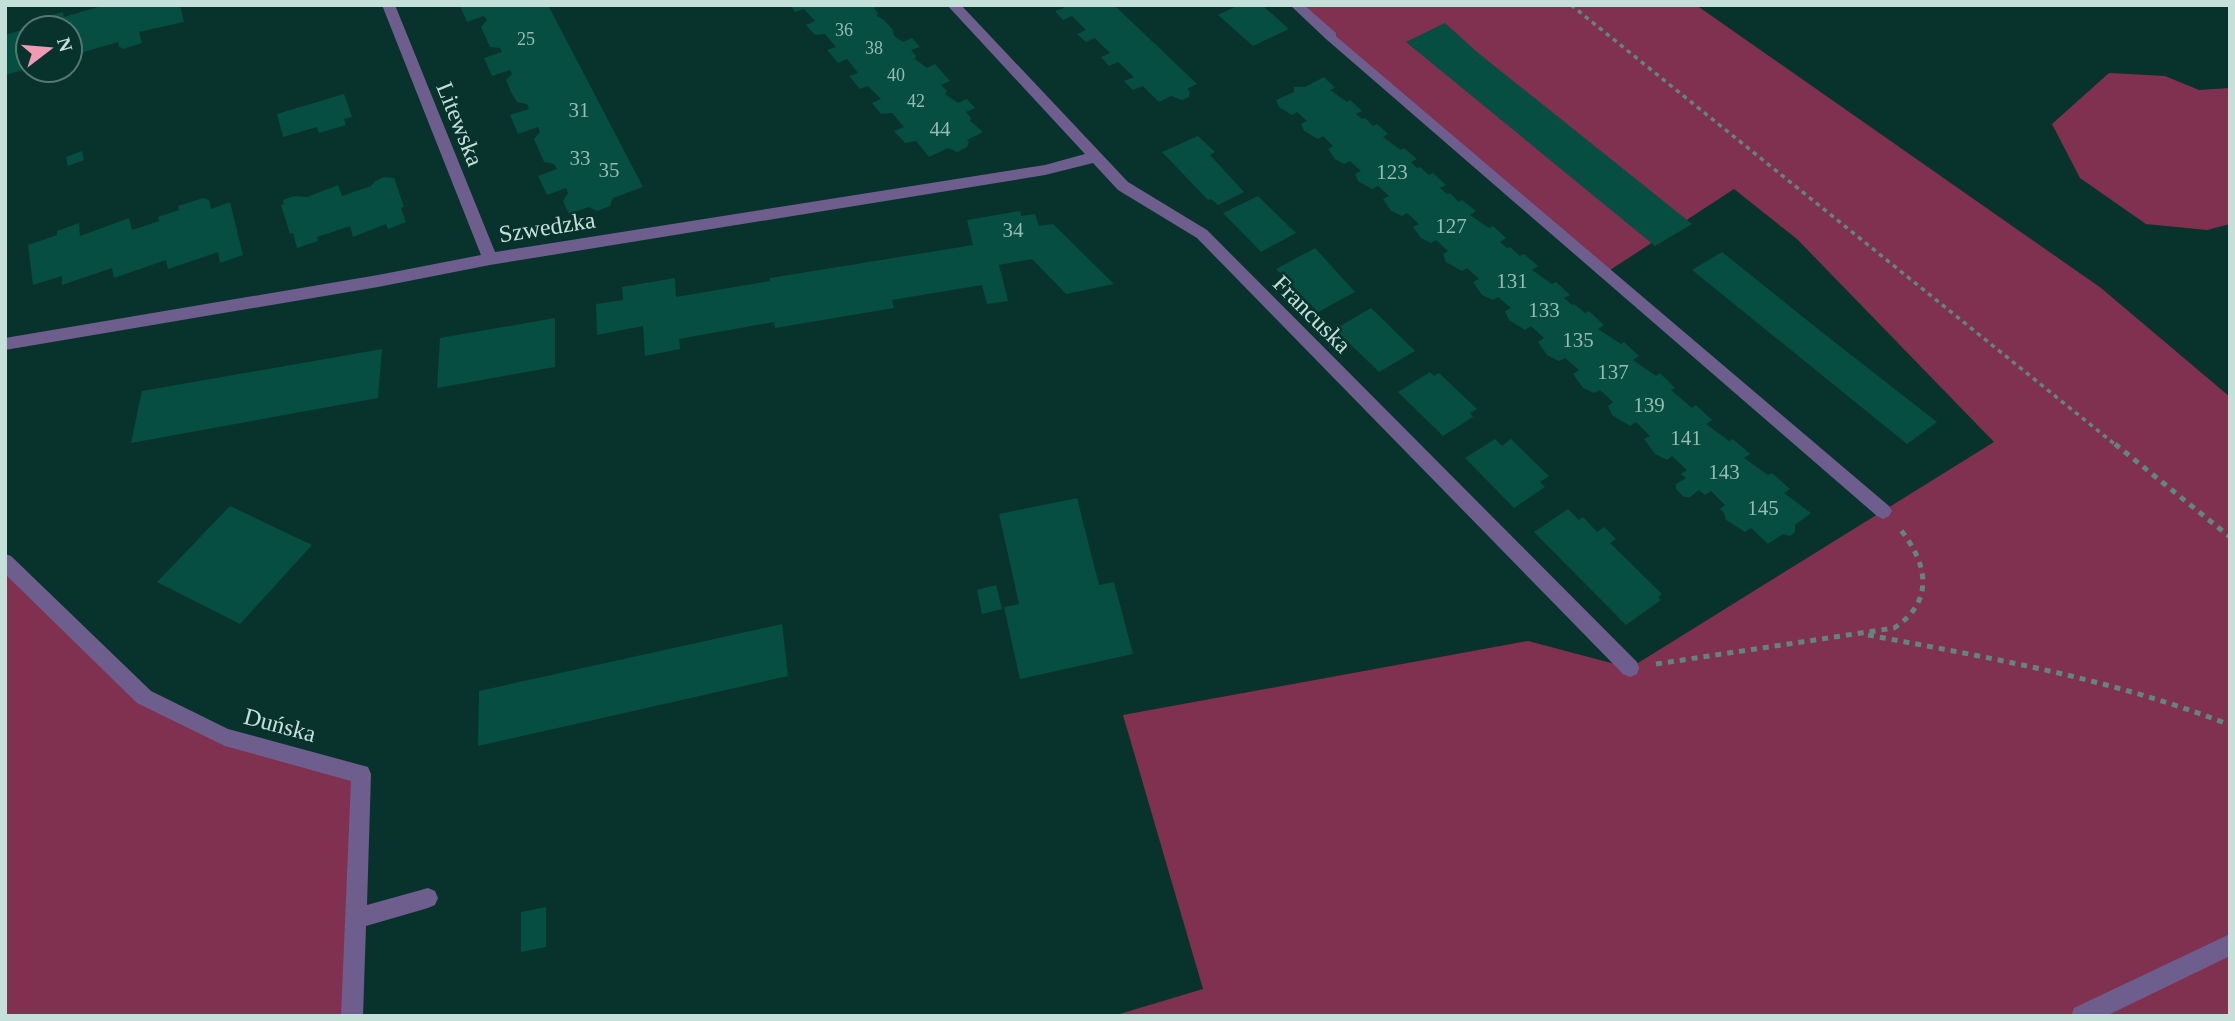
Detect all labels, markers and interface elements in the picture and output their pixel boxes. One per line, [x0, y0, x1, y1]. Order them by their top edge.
north arrow [14, 14, 84, 84]
house number: 36 [835, 20, 853, 40]
house number: 25 [517, 29, 535, 49]
text: N [53, 35, 77, 54]
house number: 38 [865, 38, 883, 58]
house number: 40 [887, 65, 905, 85]
street label: Litewska [431, 78, 489, 170]
house number: 42 [907, 91, 925, 111]
house number: 31 [569, 98, 590, 122]
house number: 44 [930, 117, 951, 141]
house number: 33 [570, 146, 591, 170]
house number: 35 [599, 158, 620, 182]
house number: 123 [1376, 160, 1408, 184]
street label: Szwedzka [497, 206, 597, 247]
house number: 127 [1435, 214, 1467, 238]
house number: 34 [1003, 218, 1024, 242]
house number: 131 [1496, 269, 1528, 293]
street label: Francuska [1268, 270, 1356, 358]
house number: 133 [1528, 298, 1560, 322]
house number: 135 [1562, 328, 1594, 352]
house number: 137 [1597, 360, 1629, 384]
house number: 139 [1633, 393, 1665, 417]
house number: 141 [1670, 426, 1702, 450]
house number: 143 [1708, 460, 1740, 484]
house number: 145 [1747, 496, 1779, 520]
street label: Duńska [241, 703, 319, 747]

